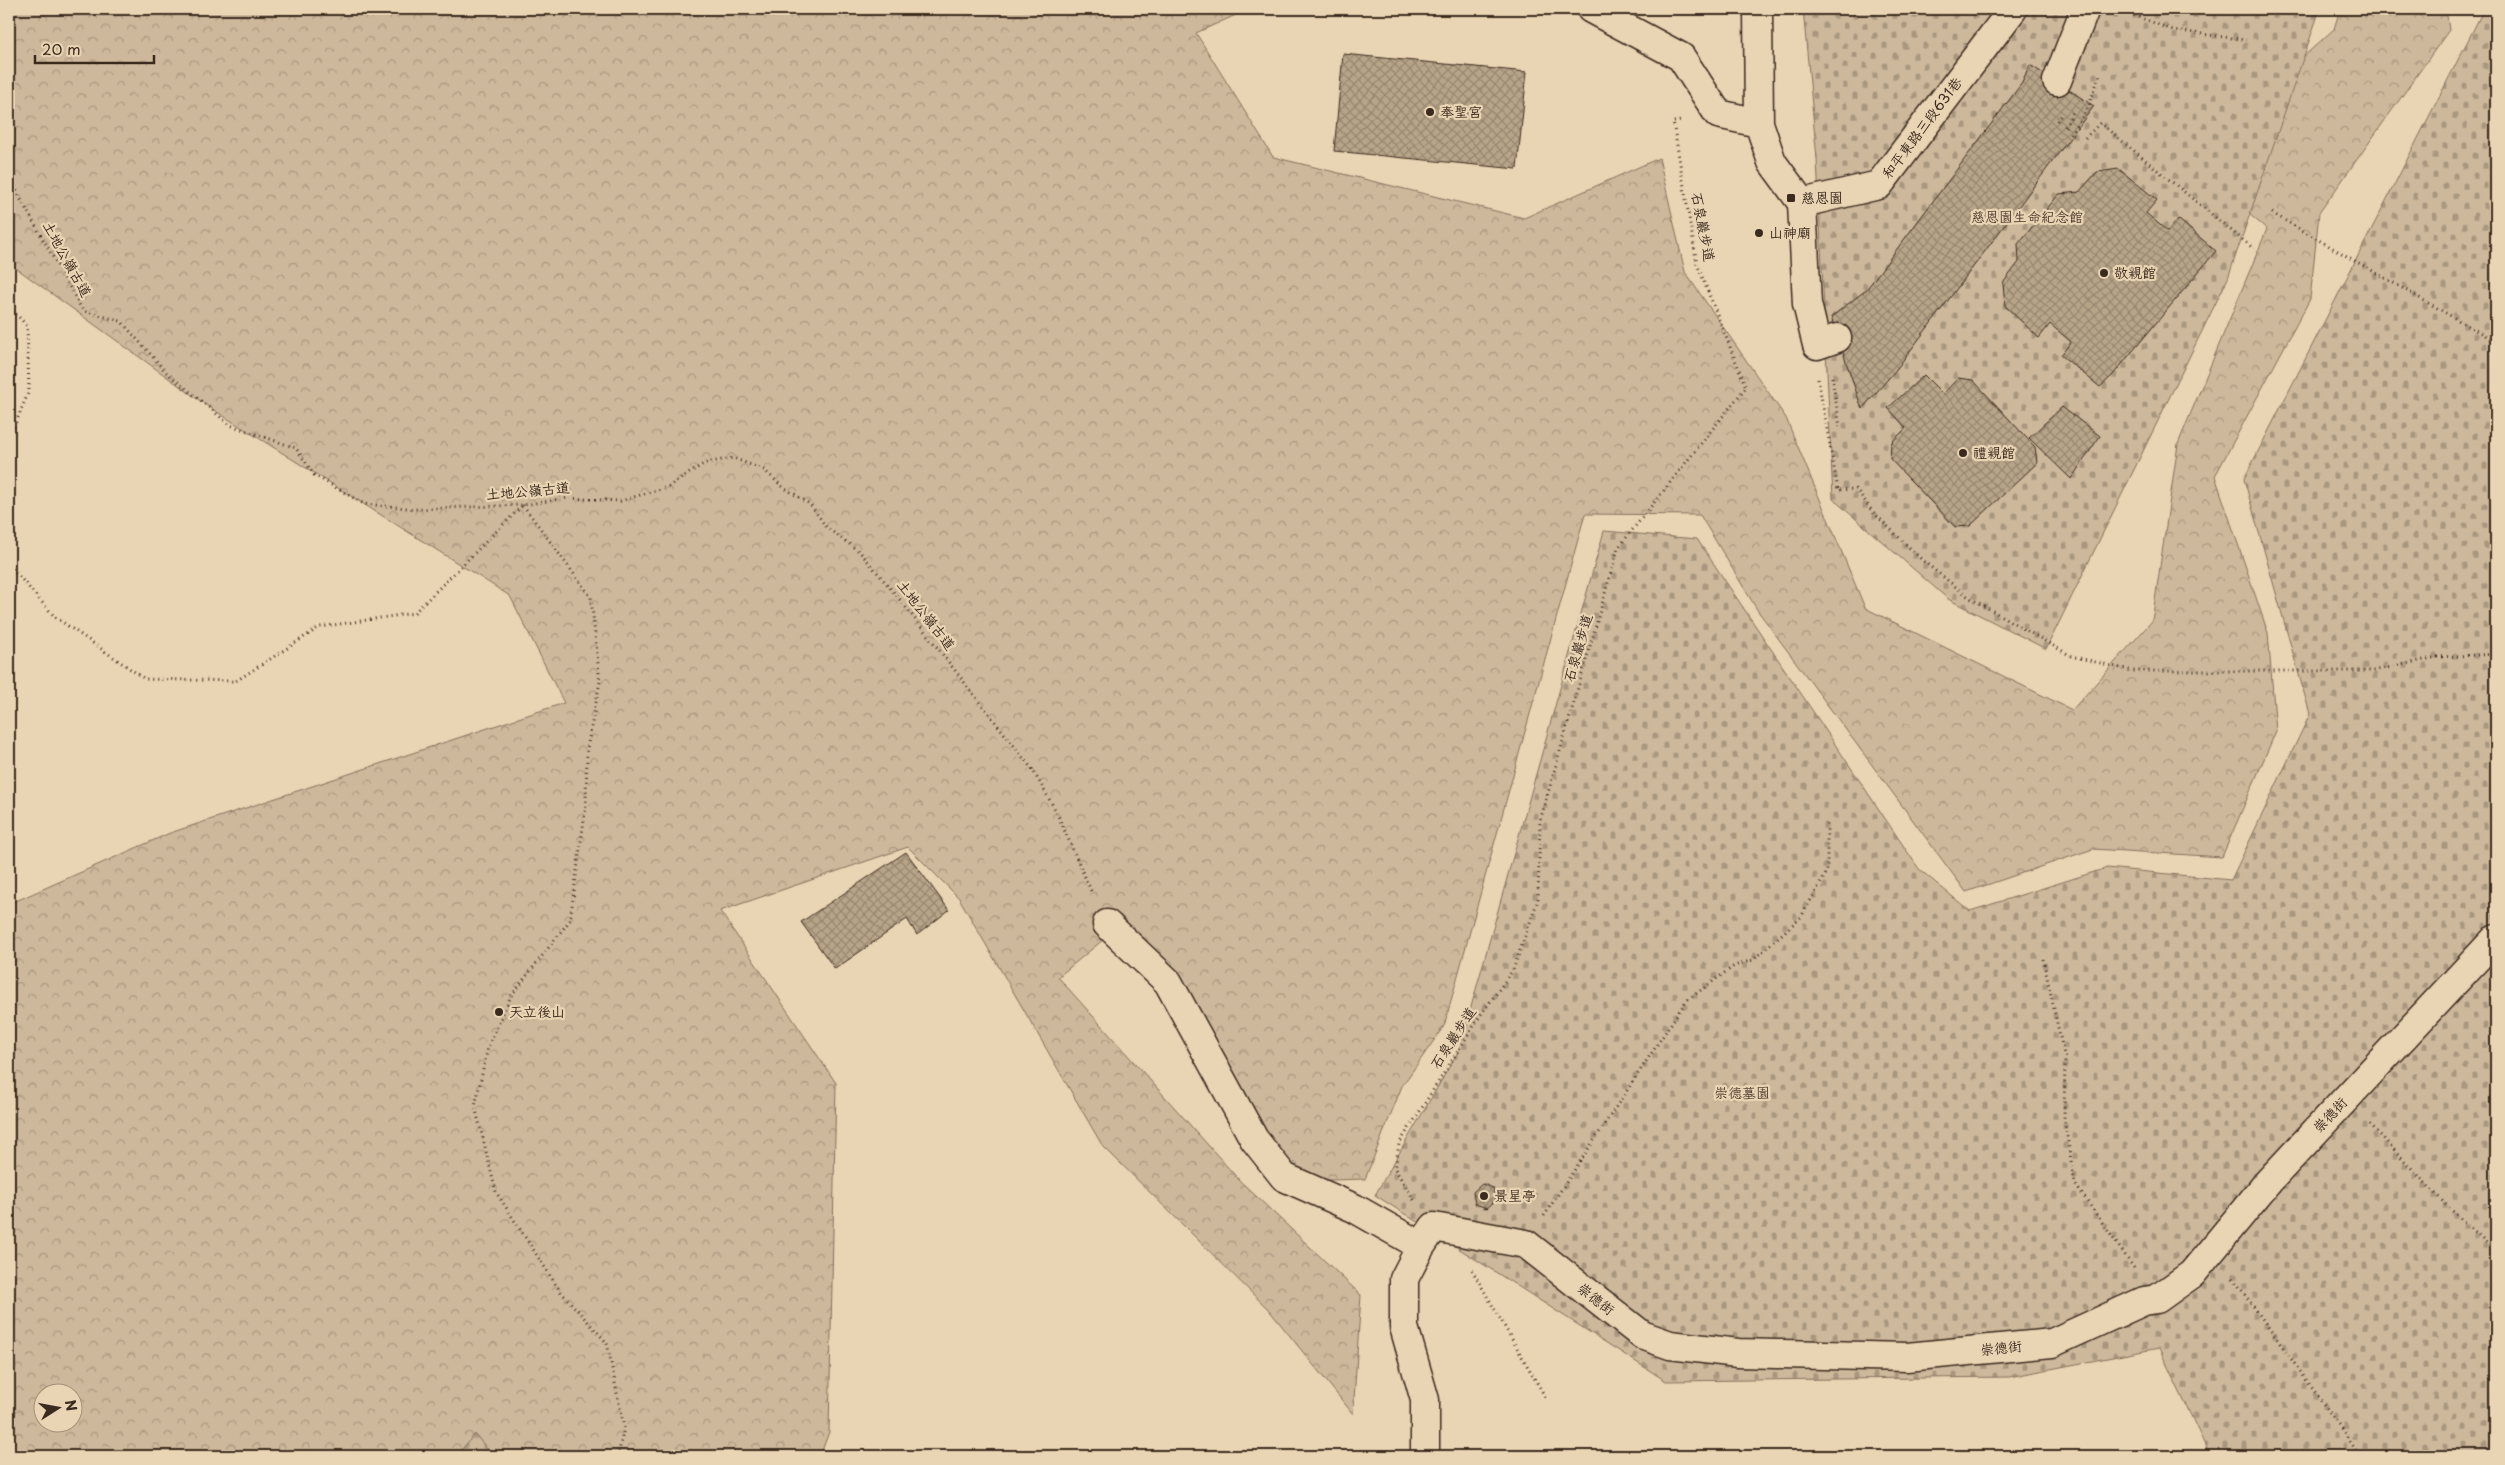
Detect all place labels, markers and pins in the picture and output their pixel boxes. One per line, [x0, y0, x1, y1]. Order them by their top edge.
place label: 奉聖宮 [1440, 101, 1482, 122]
marker: 奉聖宮 [1424, 106, 1436, 118]
place label: 慈恩園 [1801, 187, 1843, 208]
marker: 慈恩園 [1785, 192, 1797, 204]
place label: 山神廟 [1769, 222, 1811, 243]
marker: 山神廟 [1753, 227, 1765, 239]
place label: 敬親館 [2114, 262, 2156, 283]
marker: 敬親館 [2098, 267, 2110, 279]
place label: 禮親館 [1973, 442, 2015, 463]
marker: 禮親館 [1957, 447, 1969, 459]
place label: 天立後山 [509, 1001, 565, 1022]
marker: 天立後山 [493, 1006, 505, 1018]
place label: 景星亭 [1494, 1185, 1536, 1206]
marker: 景星亭 [1478, 1190, 1490, 1202]

